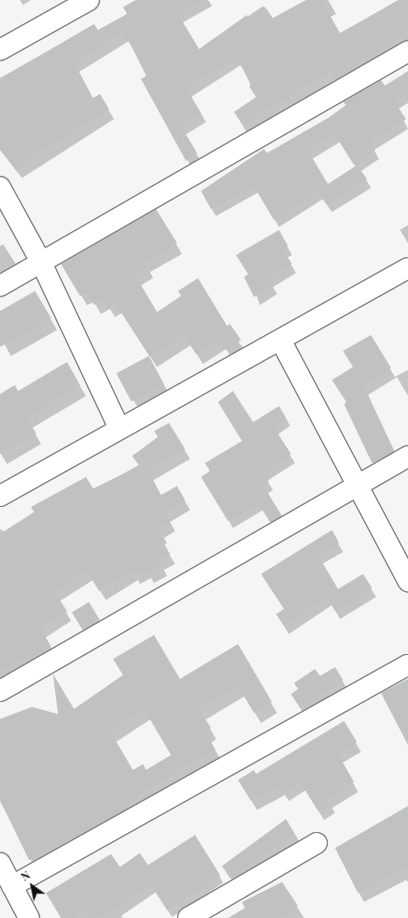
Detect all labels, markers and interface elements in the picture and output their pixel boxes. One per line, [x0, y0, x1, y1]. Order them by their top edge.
north arrow [12, 866, 52, 906]
text: N [18, 867, 33, 884]

